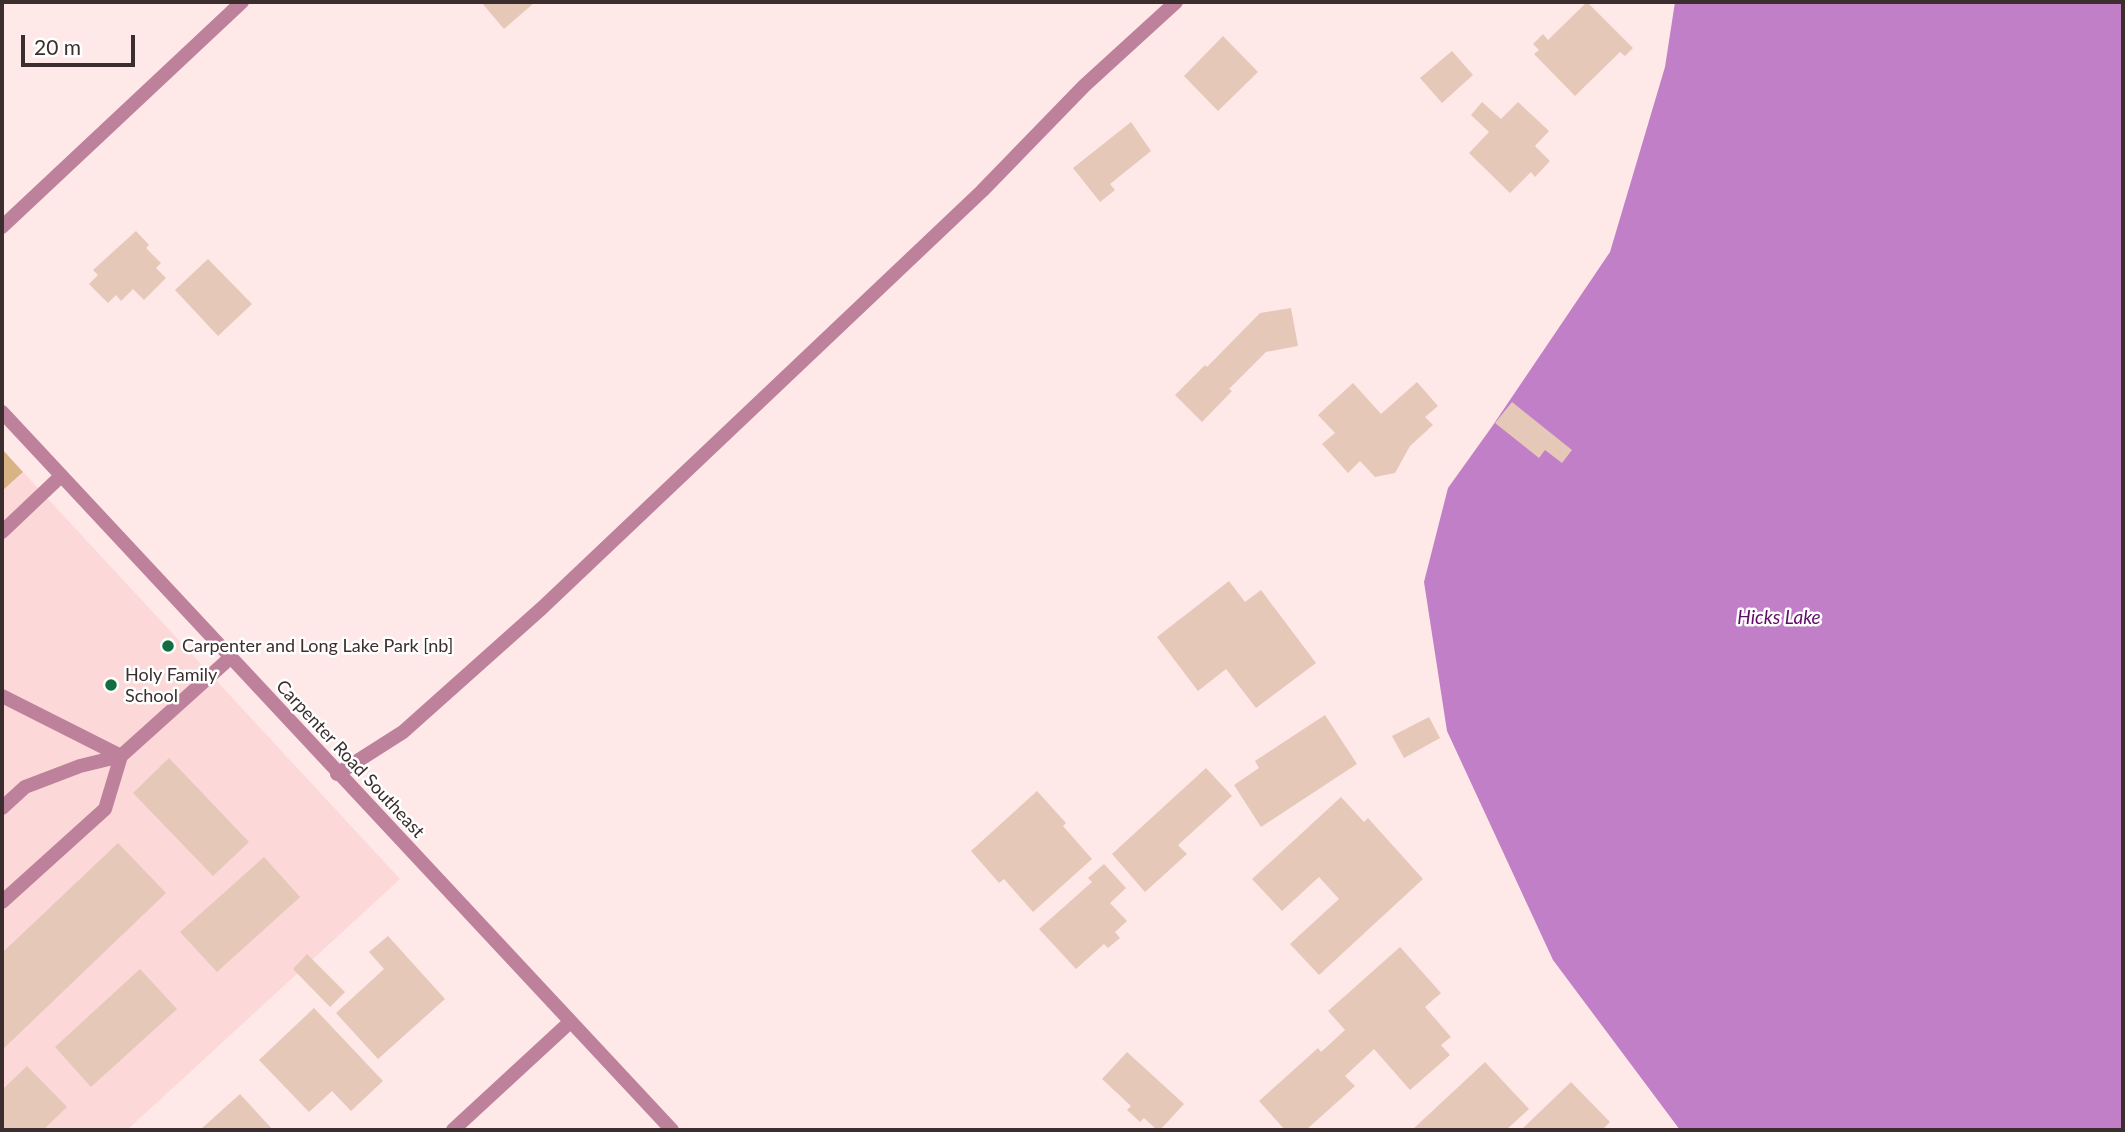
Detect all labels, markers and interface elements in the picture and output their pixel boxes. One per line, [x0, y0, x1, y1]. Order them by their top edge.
scale bar [24, 21, 138, 65]
text: 20 m [34, 34, 81, 59]
water label: Hicks Lake [1737, 607, 1821, 629]
place label: Carpenter and Long Lake Park [nb] [182, 635, 453, 657]
marker: Carpenter and Long Lake Park [nb] [160, 638, 176, 654]
place label: Holy Family School [125, 664, 217, 706]
street label: Carpenter Road Southeast [271, 676, 429, 842]
marker: Holy Family School [103, 677, 119, 693]

